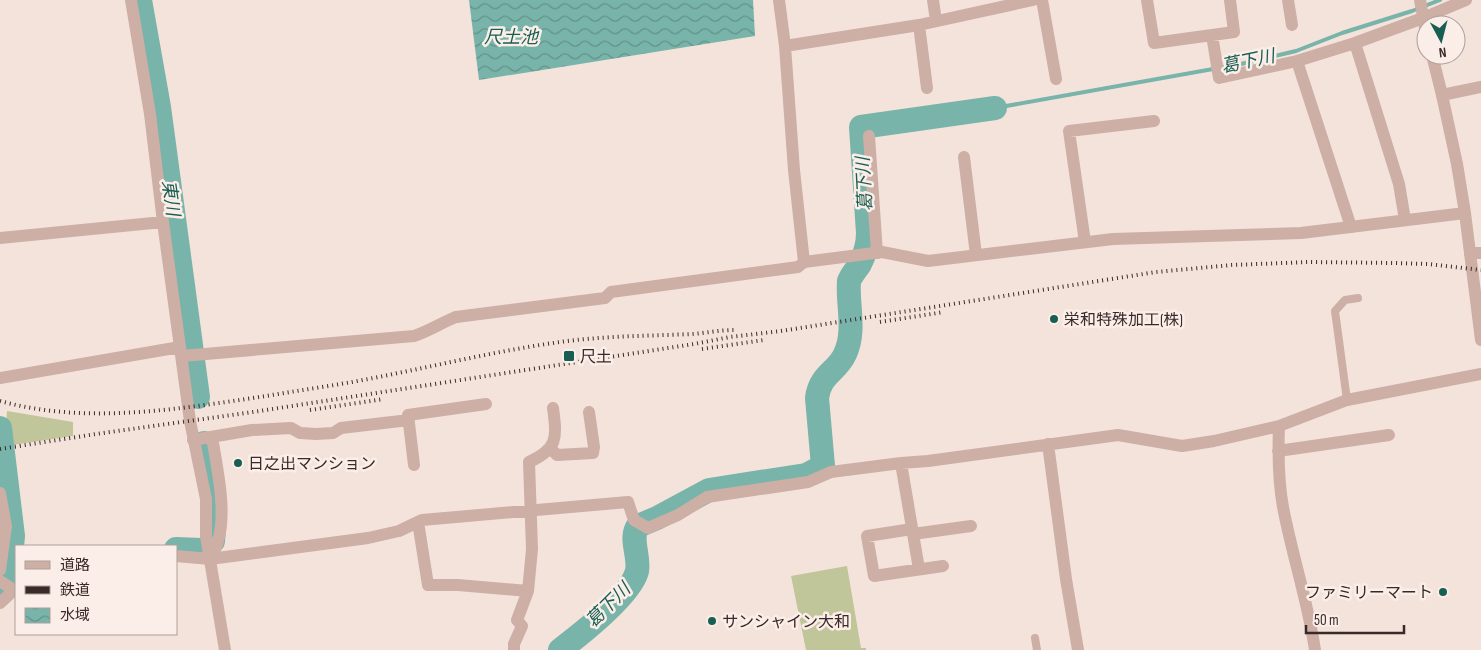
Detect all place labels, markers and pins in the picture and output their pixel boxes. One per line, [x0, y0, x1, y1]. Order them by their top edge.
place label: 栄和特殊加工(株) [1064, 311, 1183, 330]
marker: 栄和特殊加工(株) [1048, 313, 1060, 325]
place label: 尺土 [580, 348, 612, 367]
marker: 尺土 [562, 349, 576, 363]
place label: 日之出マンション [248, 455, 376, 474]
marker: 日之出マンション [232, 457, 244, 469]
place label: ファミリーマート [1305, 584, 1433, 603]
marker: ファミリーマート [1437, 586, 1449, 598]
place label: サンシャイン大和 [722, 613, 850, 632]
marker: サンシャイン大和 [706, 615, 718, 627]

